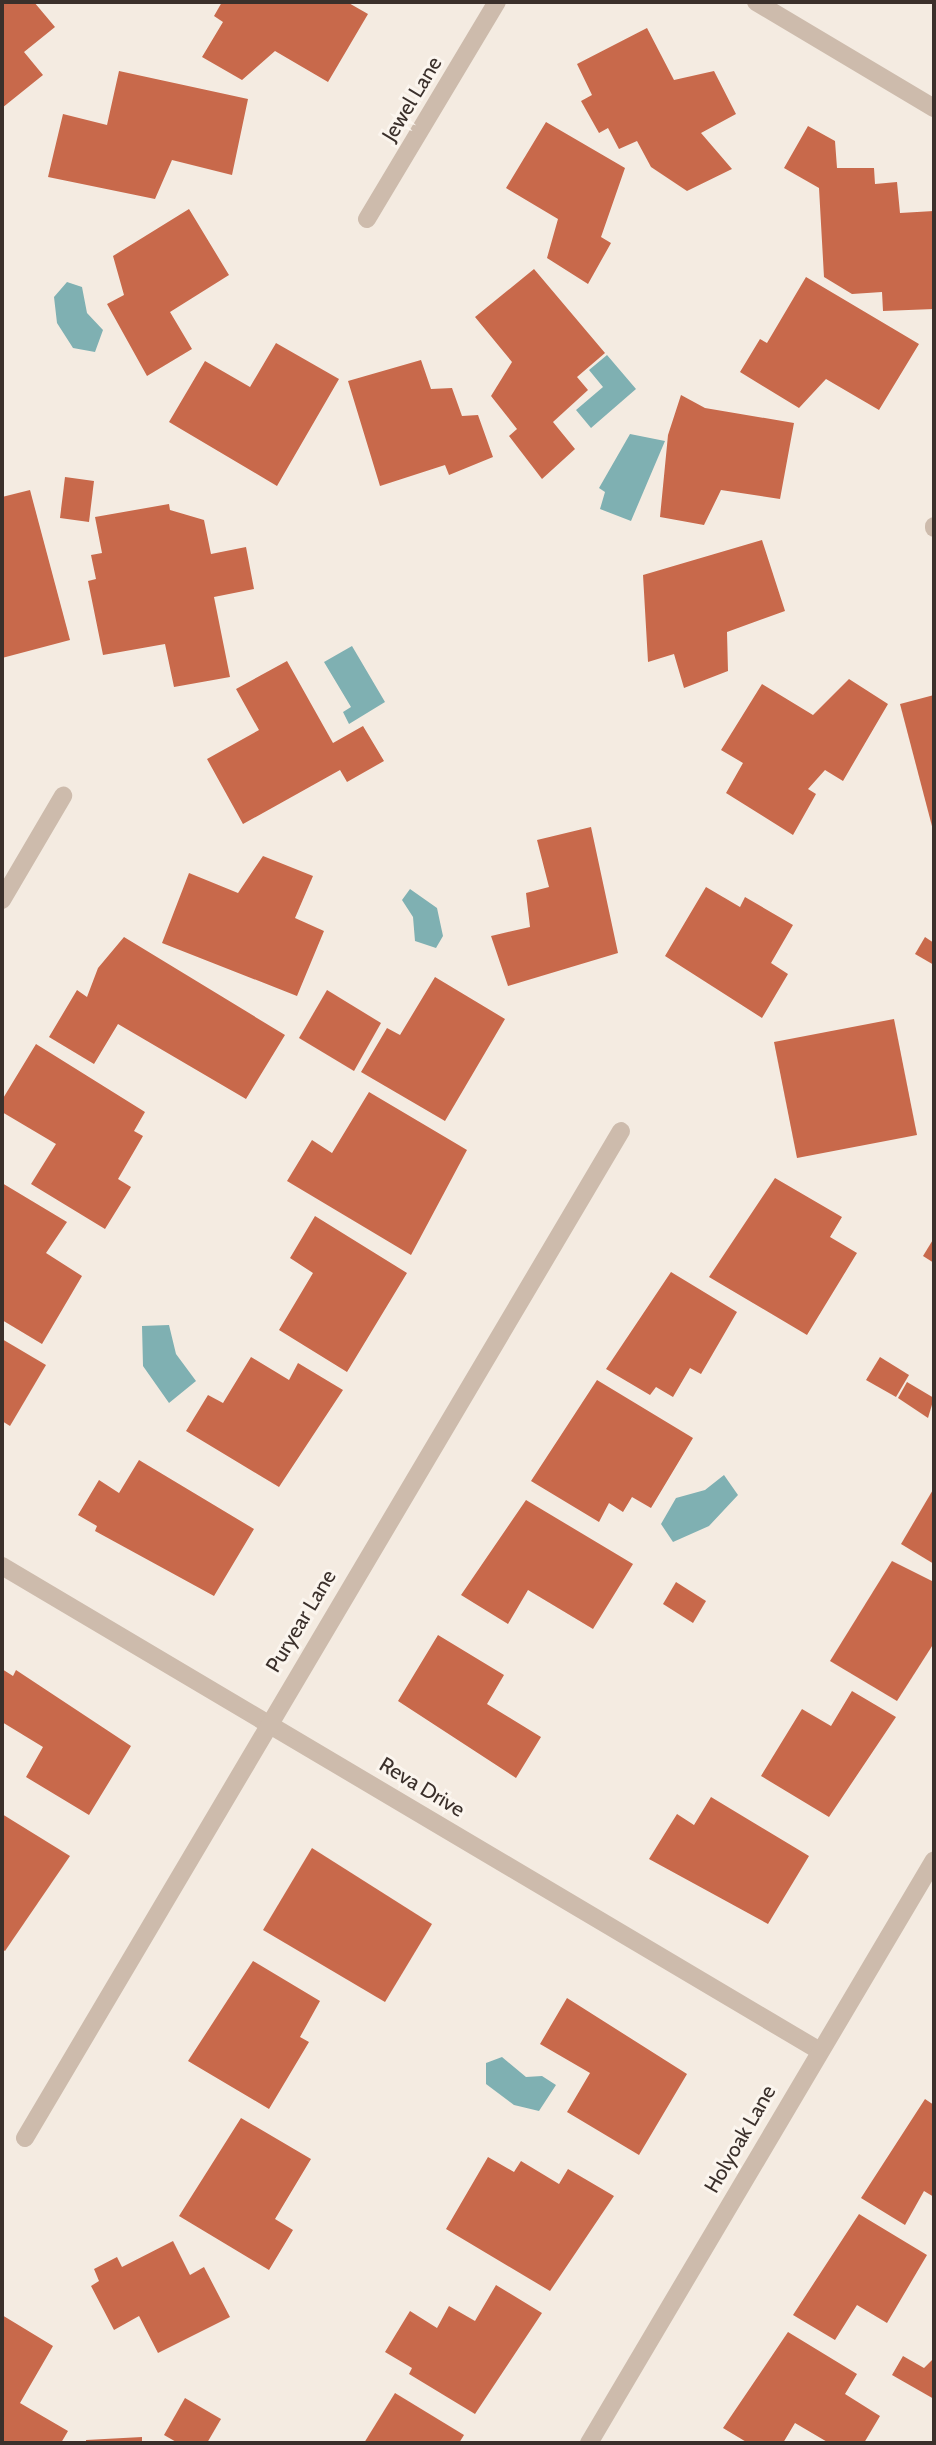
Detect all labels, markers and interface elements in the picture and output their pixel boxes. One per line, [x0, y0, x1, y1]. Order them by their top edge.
street label: Jewel Lane [377, 52, 447, 146]
street label: Puryear Lane [261, 1565, 341, 1677]
street label: Reva Drive [375, 1752, 469, 1822]
street label: Holyoak Lane [699, 2081, 781, 2197]

